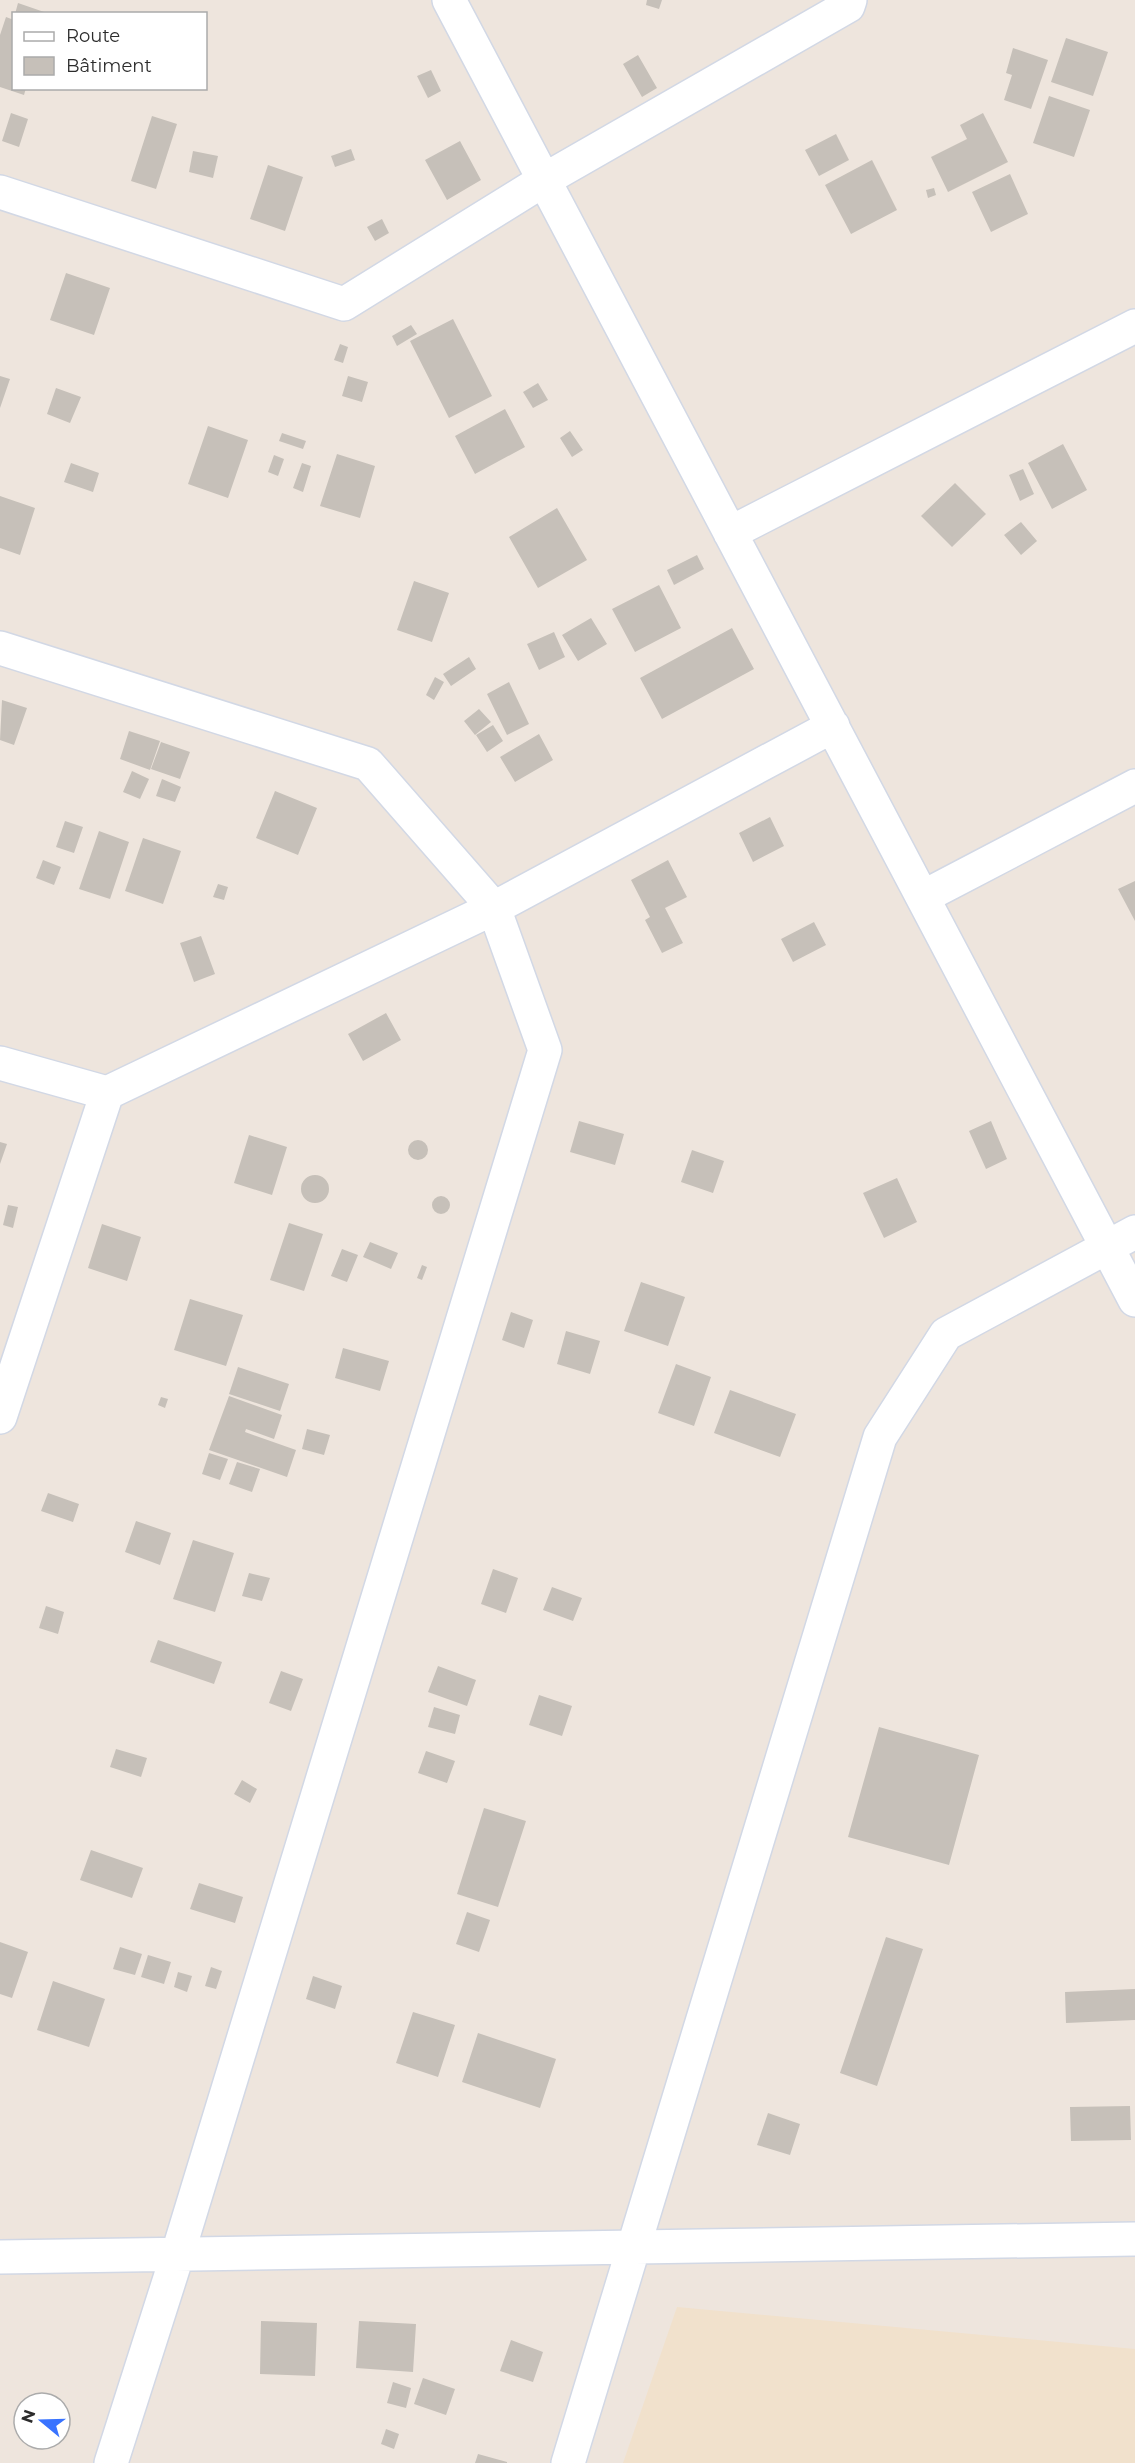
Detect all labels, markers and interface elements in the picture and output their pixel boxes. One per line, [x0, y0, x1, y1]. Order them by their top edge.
legend [12, 12, 207, 90]
text: Route [66, 25, 120, 47]
text: Bâtiment [66, 55, 152, 77]
north arrow [12, 2391, 72, 2451]
text: N [17, 2407, 39, 2425]

